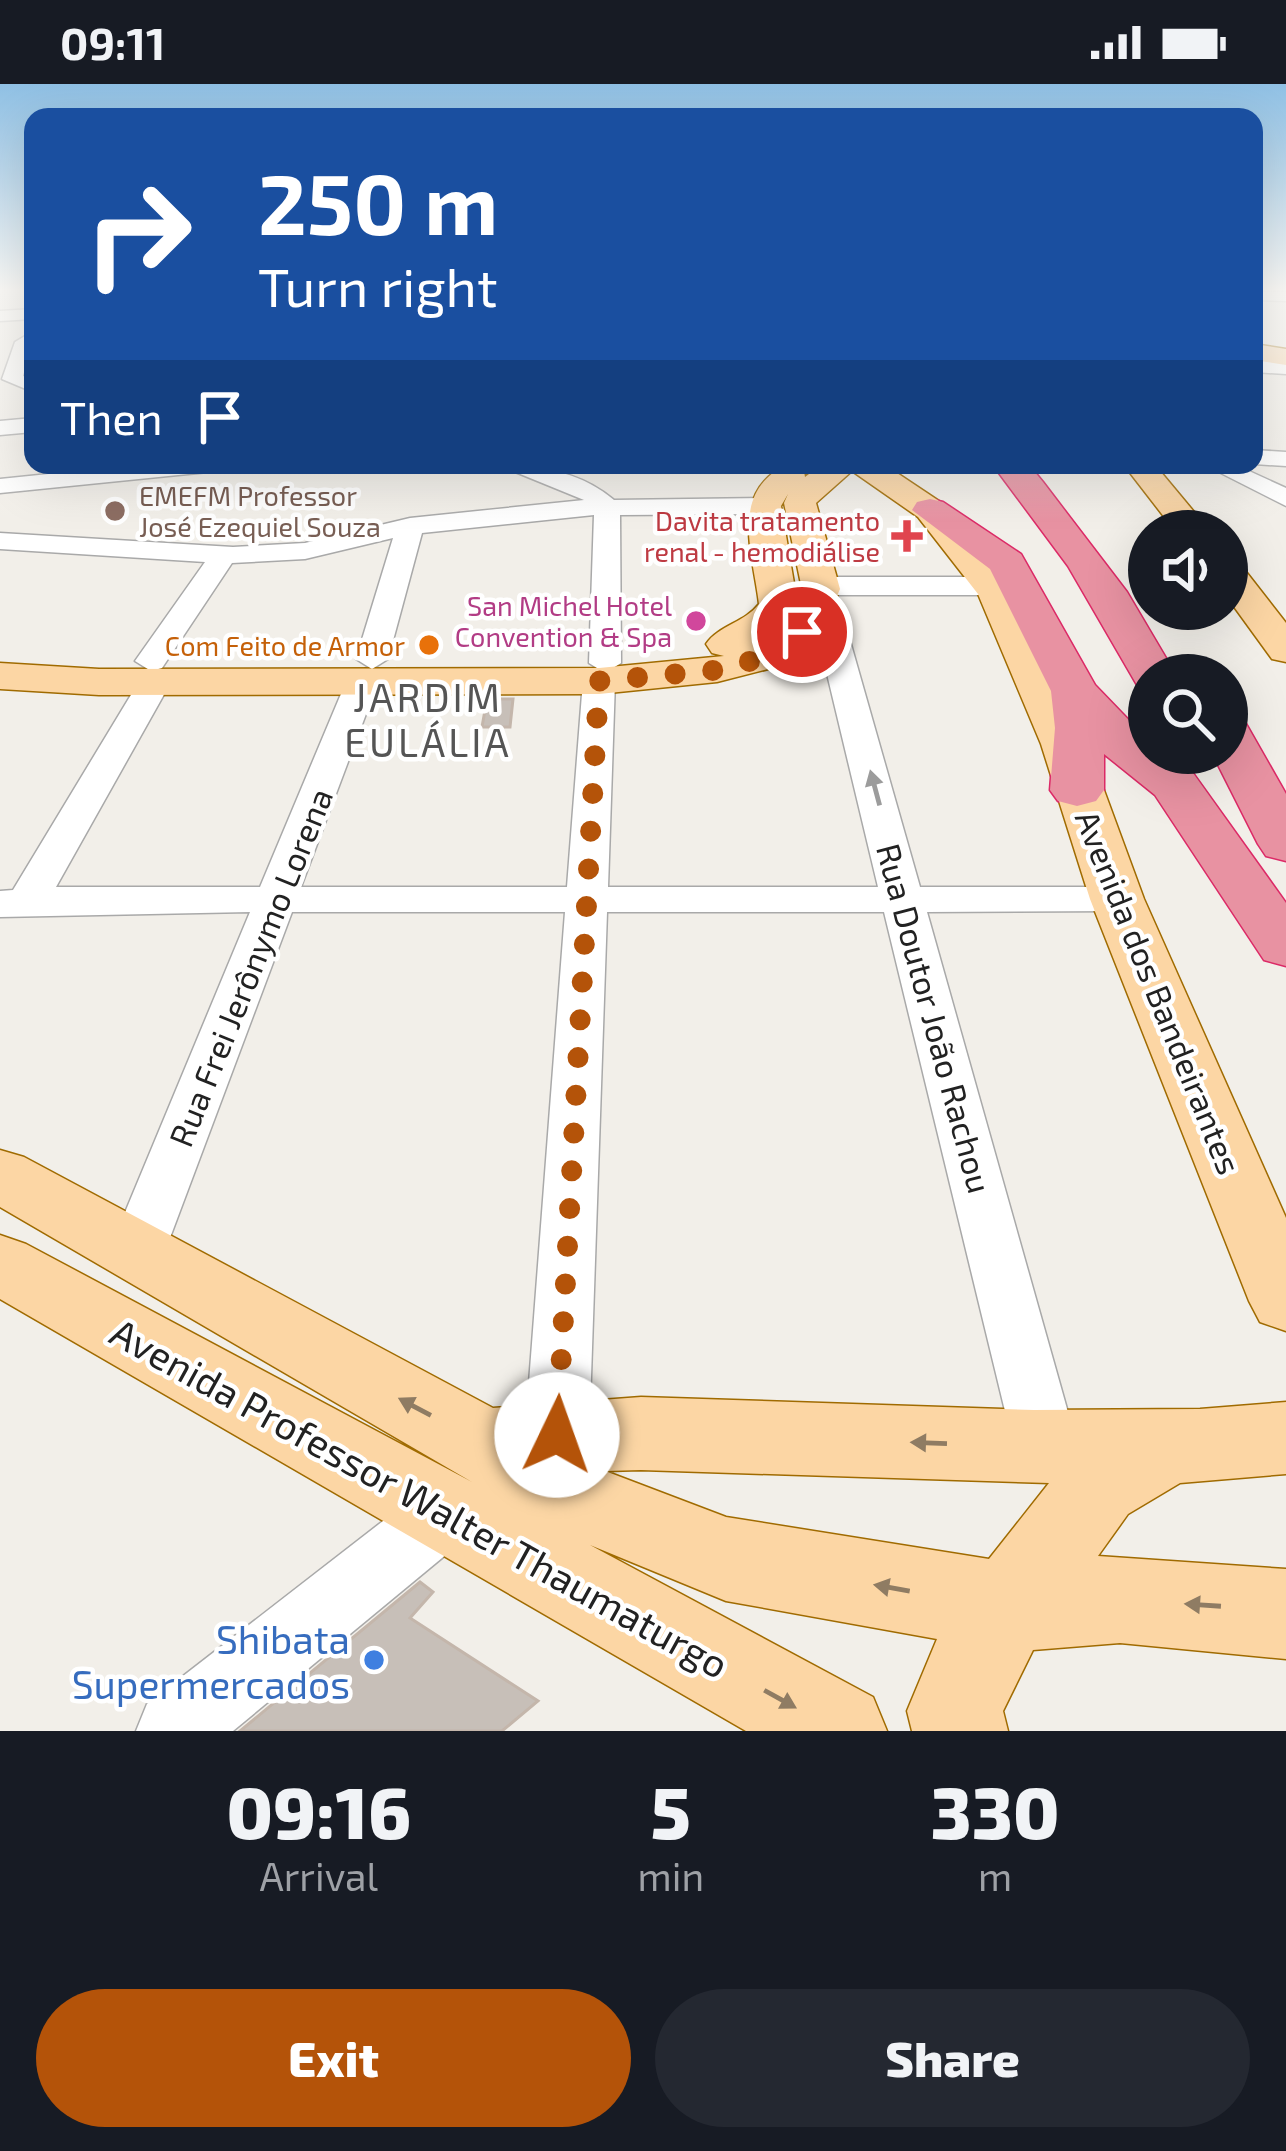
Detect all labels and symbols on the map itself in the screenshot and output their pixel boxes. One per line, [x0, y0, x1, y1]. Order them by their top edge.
place label: EMEFM Professor José Ezequiel Souza [139, 479, 381, 543]
marker: EMEFM Professor José Ezequiel Souza [102, 498, 128, 524]
place label: Davita tratamento renal - hemodiálise [644, 504, 880, 567]
marker: Davita tratamento renal - hemodiálise [891, 520, 923, 552]
pin [751, 581, 853, 683]
place label: San Michel Hotel Convention & Spa [455, 589, 672, 653]
marker: San Michel Hotel Convention & Spa [683, 608, 709, 634]
place label: Com Feito de Armor [165, 629, 405, 661]
marker: Com Feito de Armor [416, 632, 442, 658]
district label: JARDIM EULÁLIA [344, 673, 512, 765]
one-way arrow [864, 770, 883, 807]
street label: Rua Frei Jerônymo Lorena [160, 782, 340, 1152]
street label: Avenida dos Bandeirantes [1068, 804, 1250, 1180]
street label: Rua Doutor João Rachou [869, 839, 1001, 1197]
street label: Avenida Professor Walter Thaumaturgo [103, 1307, 737, 1687]
position arrow [494, 1372, 620, 1498]
one-way arrow [398, 1398, 433, 1418]
one-way arrow [909, 1434, 947, 1453]
one-way arrow [873, 1579, 911, 1597]
one-way arrow [1184, 1595, 1221, 1614]
place label: Shibata Supermercados [72, 1615, 350, 1707]
marker: Shibata Supermercados [361, 1647, 387, 1673]
one-way arrow [762, 1688, 797, 1709]

